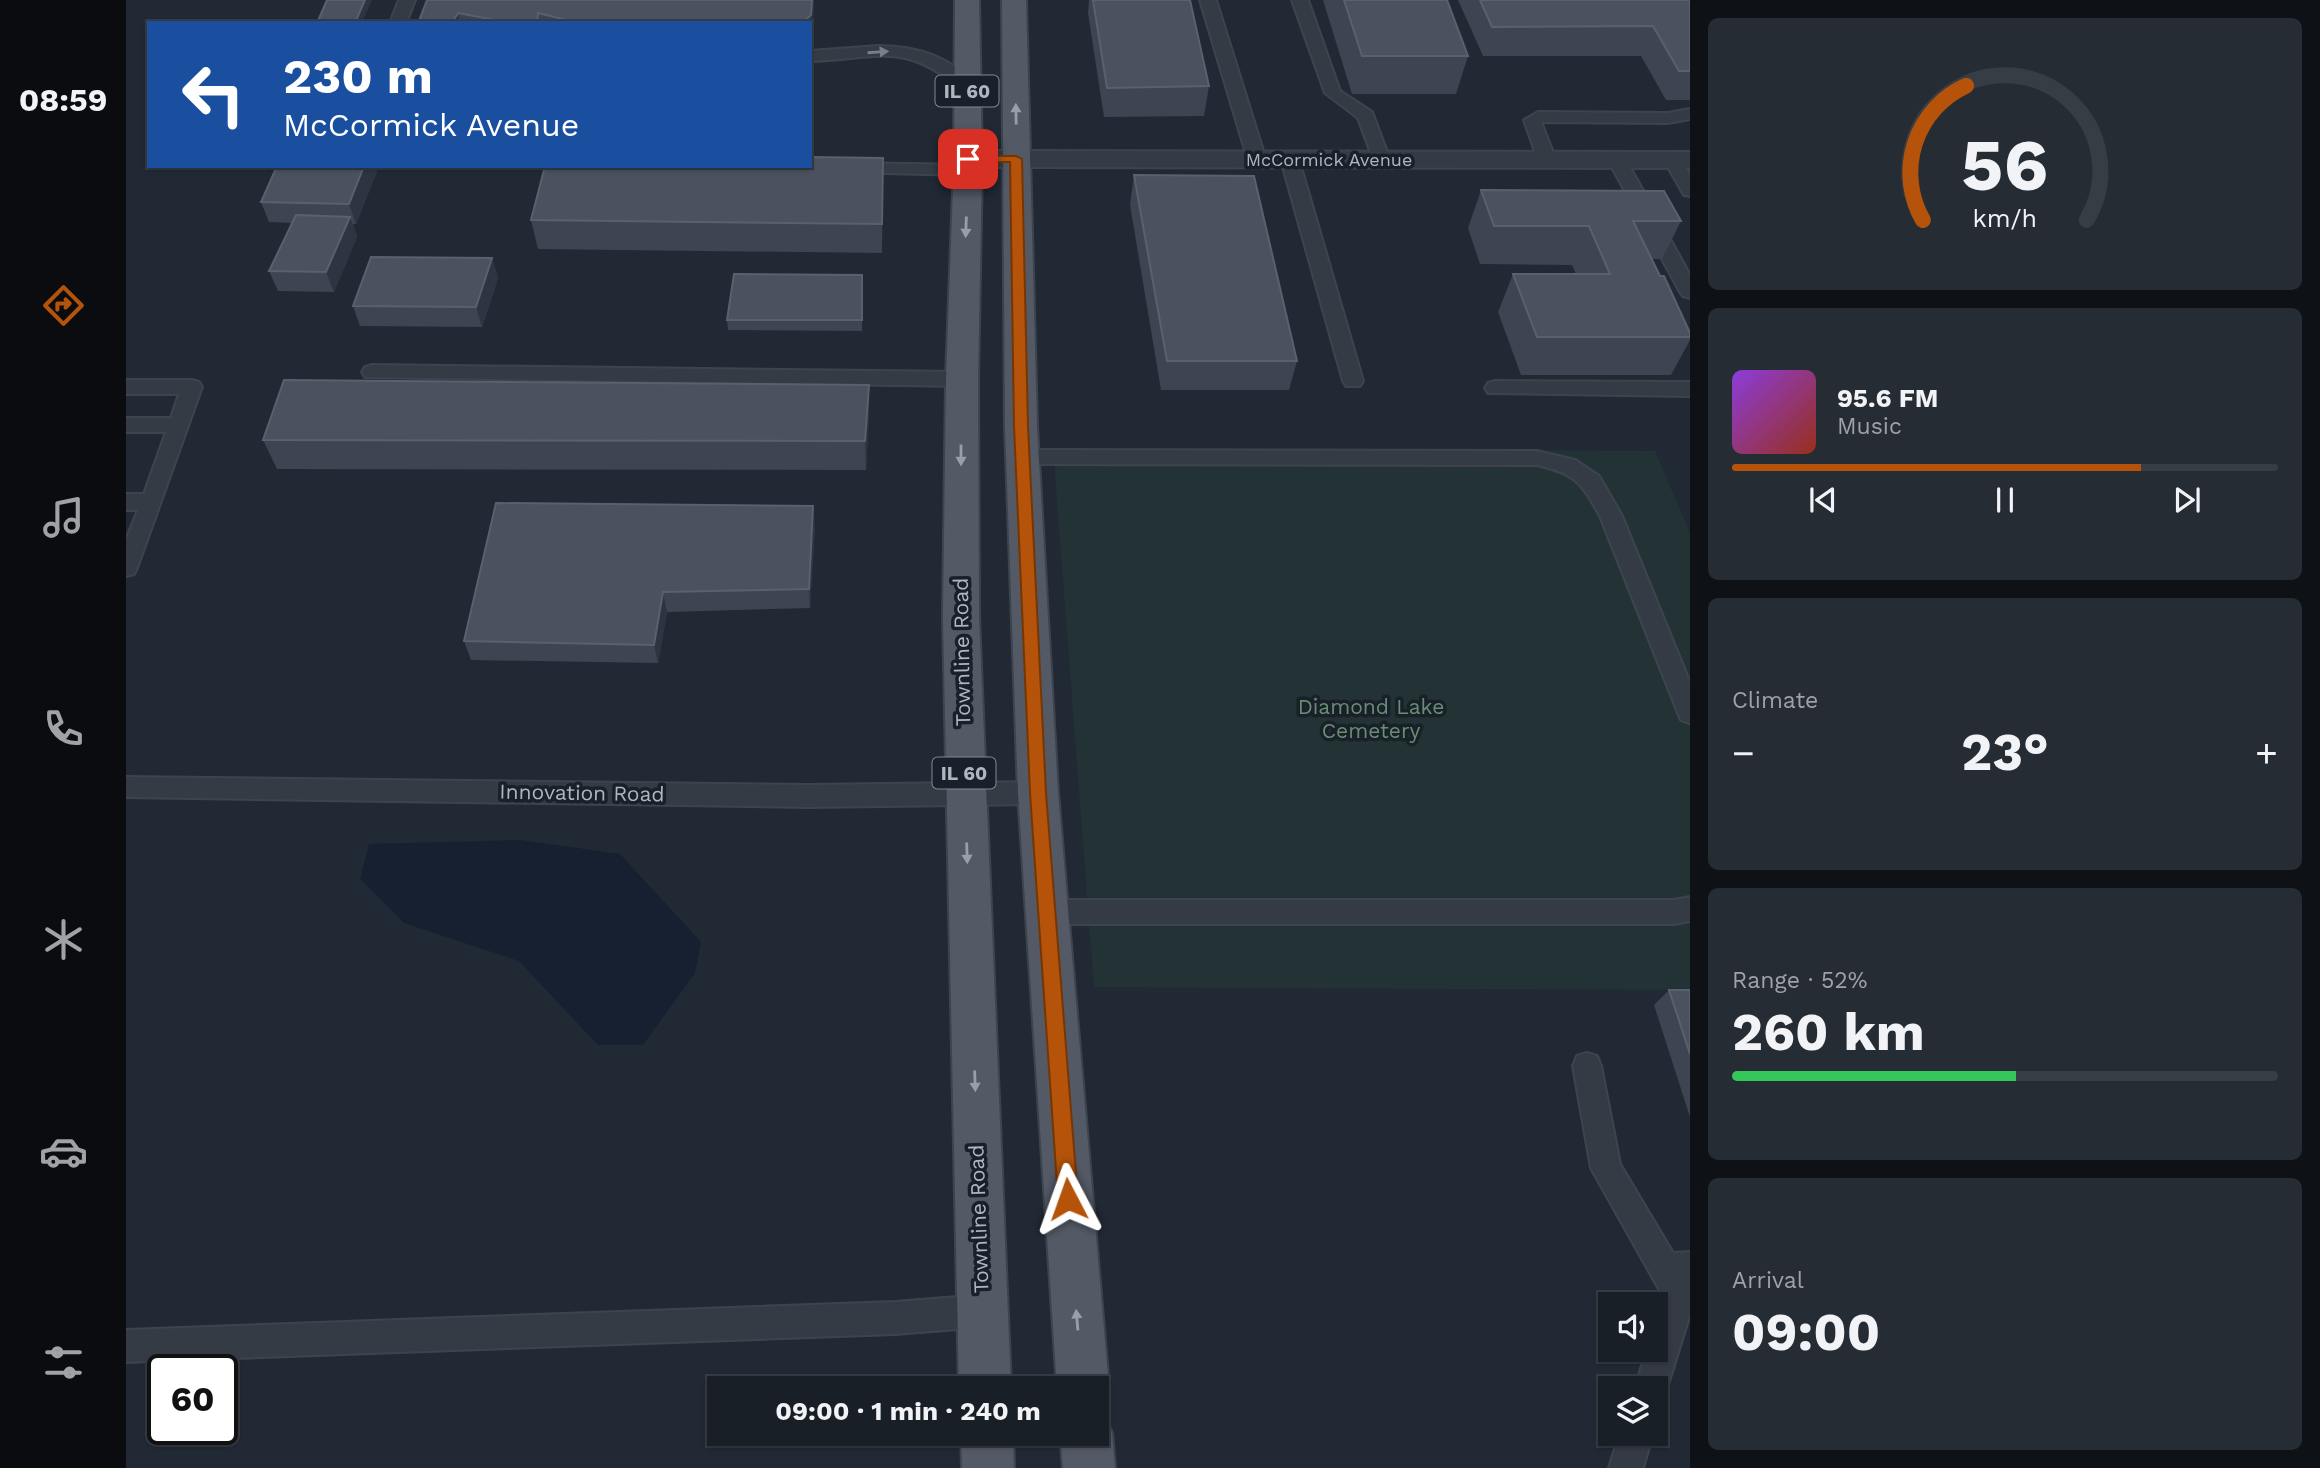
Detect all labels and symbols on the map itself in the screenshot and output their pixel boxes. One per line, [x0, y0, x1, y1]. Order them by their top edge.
one-way arrow [867, 46, 889, 57]
road number: IL 60 [936, 76, 998, 106]
one-way arrow [1010, 103, 1022, 125]
pin [938, 129, 998, 189]
street label: McCormick Avenue [1246, 149, 1412, 170]
one-way arrow [960, 216, 972, 238]
one-way arrow [956, 444, 967, 466]
street label: Townline Road [948, 577, 975, 727]
park label: Diamond Lake Cemetery [1298, 694, 1444, 743]
road number: IL 60 [932, 758, 996, 788]
street label: Innovation Road [499, 779, 665, 806]
one-way arrow [961, 843, 972, 865]
one-way arrow [969, 1070, 980, 1092]
street label: Townline Road [963, 1144, 994, 1294]
position arrow [1031, 1162, 1105, 1236]
one-way arrow [1071, 1309, 1082, 1331]
speed limit sign: 60 [147, 1354, 238, 1445]

